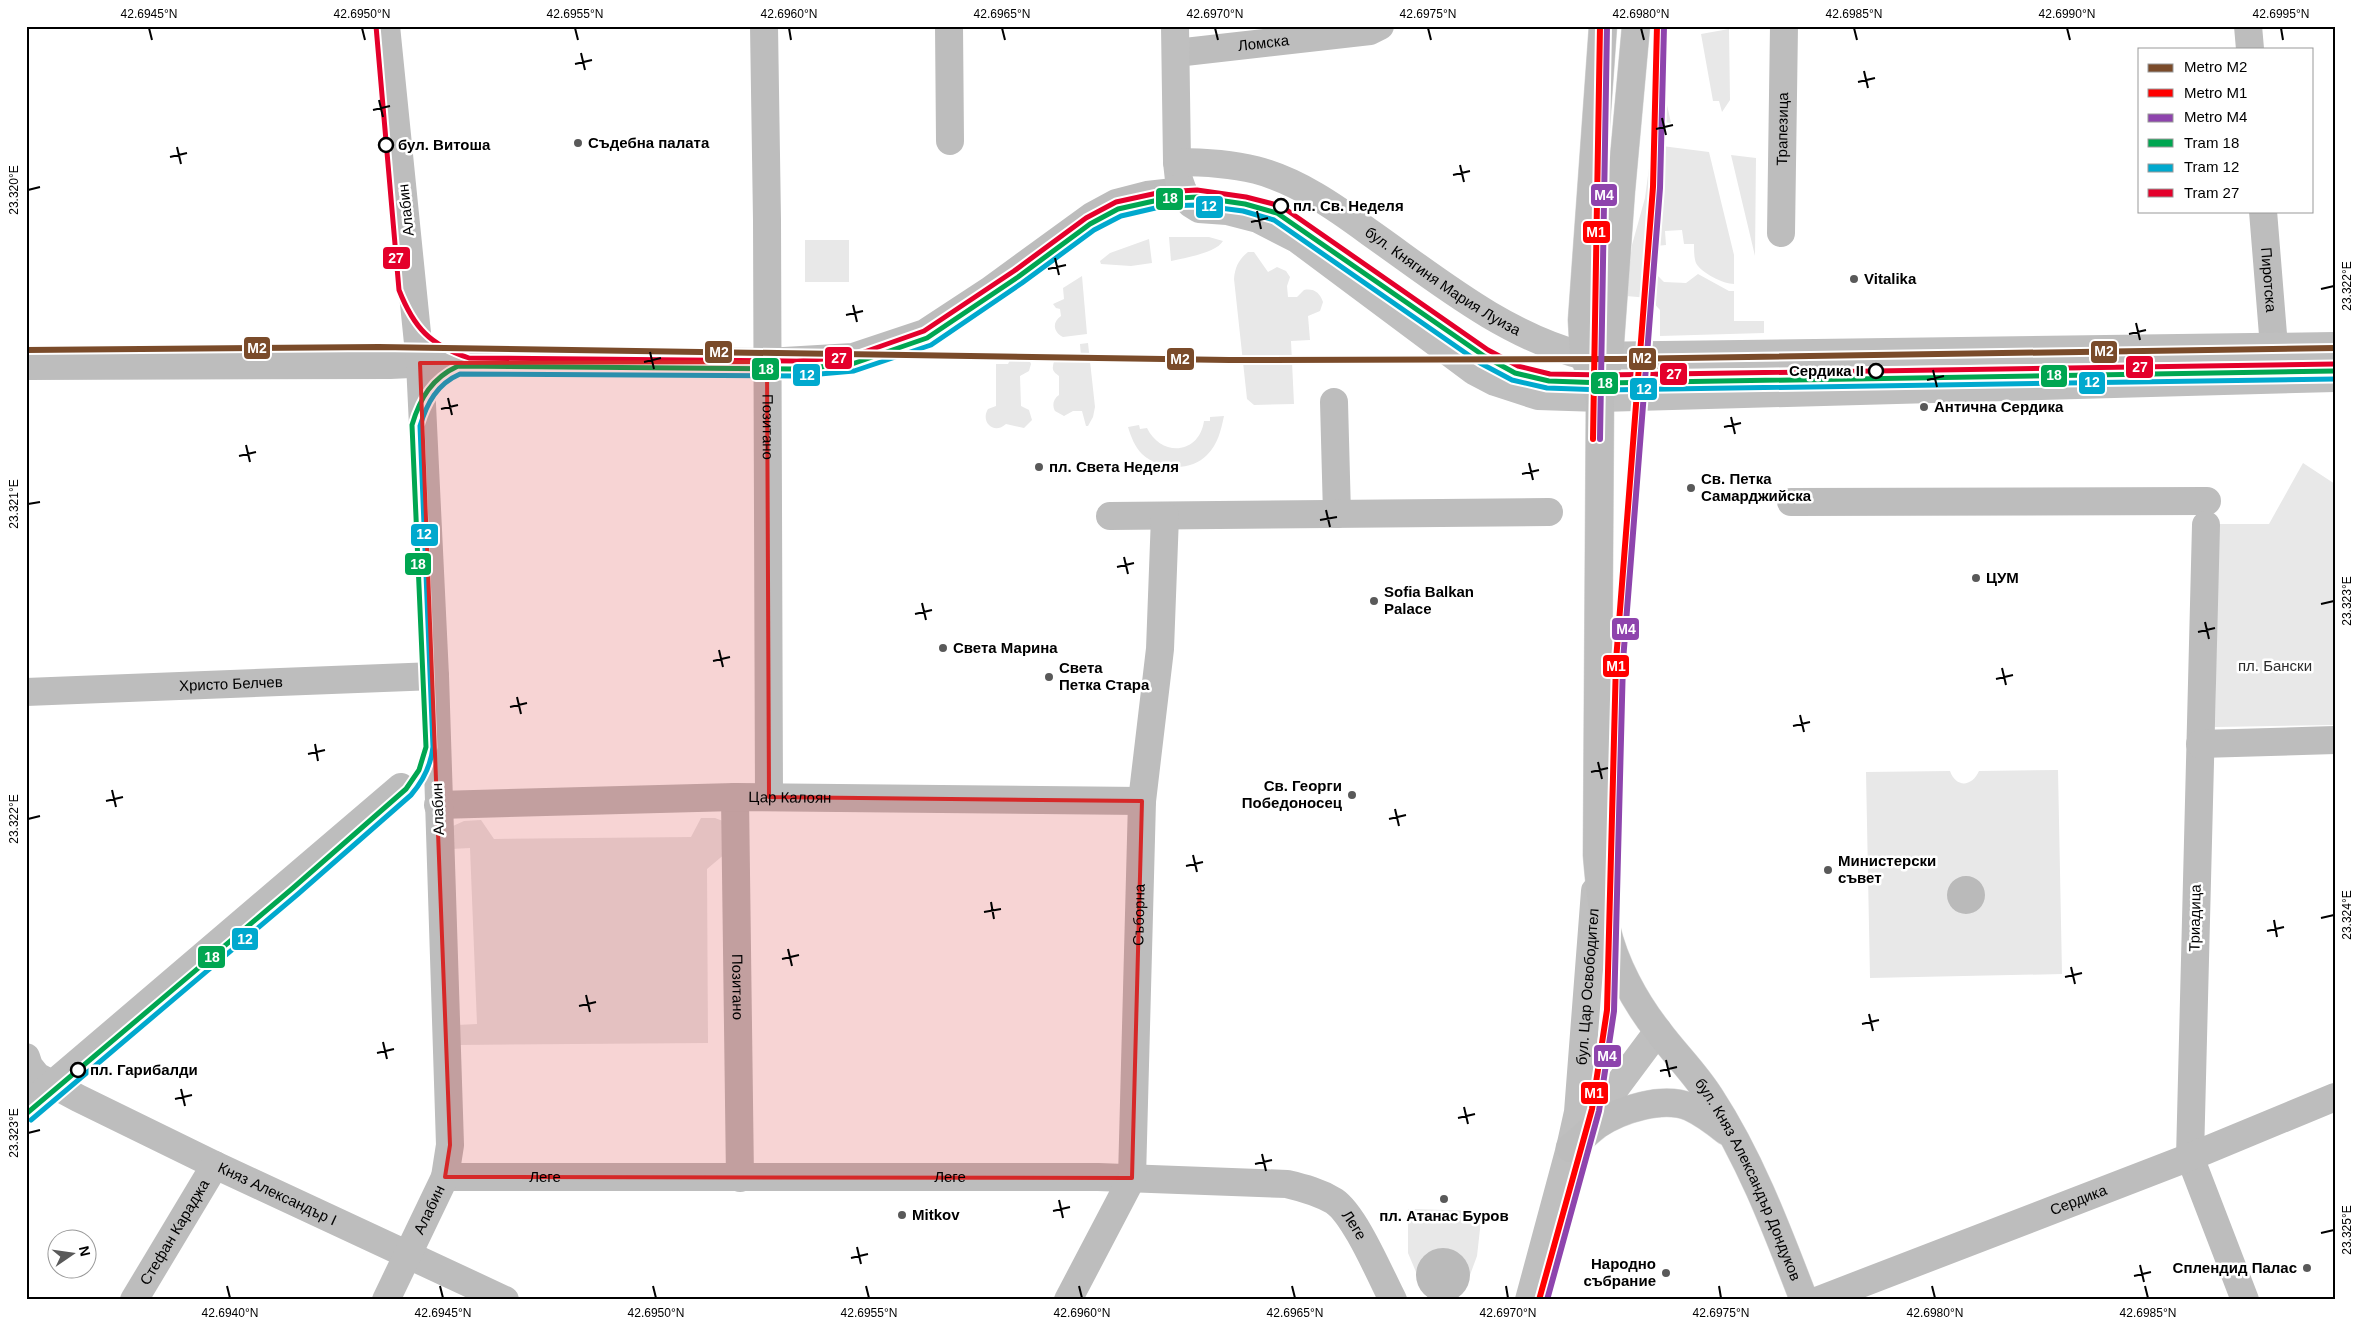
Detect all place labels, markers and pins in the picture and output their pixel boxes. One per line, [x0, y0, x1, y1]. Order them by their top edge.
place label: Съдебна палата [588, 134, 710, 151]
place label: бул. Витоша [398, 136, 491, 153]
marker: бул. Витоша [378, 137, 394, 153]
marker: Съдебна палата [572, 137, 584, 149]
place label: пл. Св. Неделя [1293, 197, 1404, 214]
marker: пл. Св. Неделя [1273, 198, 1289, 214]
place label: Vitalika [1864, 270, 1917, 287]
marker: Vitalika [1848, 273, 1860, 285]
place label: Сердика II [1789, 362, 1864, 379]
marker: Сердика II [1868, 363, 1884, 379]
place label: Антична Сердика [1934, 398, 2064, 415]
marker: Антична Сердика [1918, 401, 1930, 413]
place label: пл. Света Неделя [1049, 458, 1179, 475]
marker: пл. Света Неделя [1033, 461, 1045, 473]
place label: Св. Петка Самарджийска [1701, 470, 1812, 504]
marker: Св. Петка Самарджийска [1685, 482, 1697, 494]
place label: ЦУМ [1986, 569, 2019, 586]
marker: ЦУМ [1970, 572, 1982, 584]
place label: Sofia Balkan Palace [1384, 583, 1474, 617]
marker: Sofia Balkan Palace [1368, 595, 1380, 607]
place label: Света Марина [953, 639, 1058, 656]
marker: Света Марина [937, 642, 949, 654]
place label: Света Петка Стара [1059, 659, 1150, 693]
marker: Света Петка Стара [1043, 671, 1055, 683]
place label: Св. Георги Победоносец [1242, 777, 1343, 811]
marker: Св. Георги Победоносец [1346, 789, 1358, 801]
place label: Министерски съвет [1838, 852, 1936, 886]
marker: Министерски съвет [1822, 864, 1834, 876]
place label: пл. Гарибалди [90, 1061, 198, 1078]
marker: пл. Гарибалди [70, 1062, 86, 1078]
marker: пл. Атанас Буров [1438, 1193, 1450, 1205]
place label: Mitkov [912, 1206, 960, 1223]
place label: пл. Атанас Буров [1379, 1207, 1509, 1224]
marker: Mitkov [896, 1209, 908, 1221]
place label: Народно събрание [1584, 1255, 1656, 1289]
place label: Сплендид Палас [2173, 1259, 2297, 1276]
marker: Сплендид Палас [2301, 1262, 2313, 1274]
marker: Народно събрание [1660, 1267, 1672, 1279]

